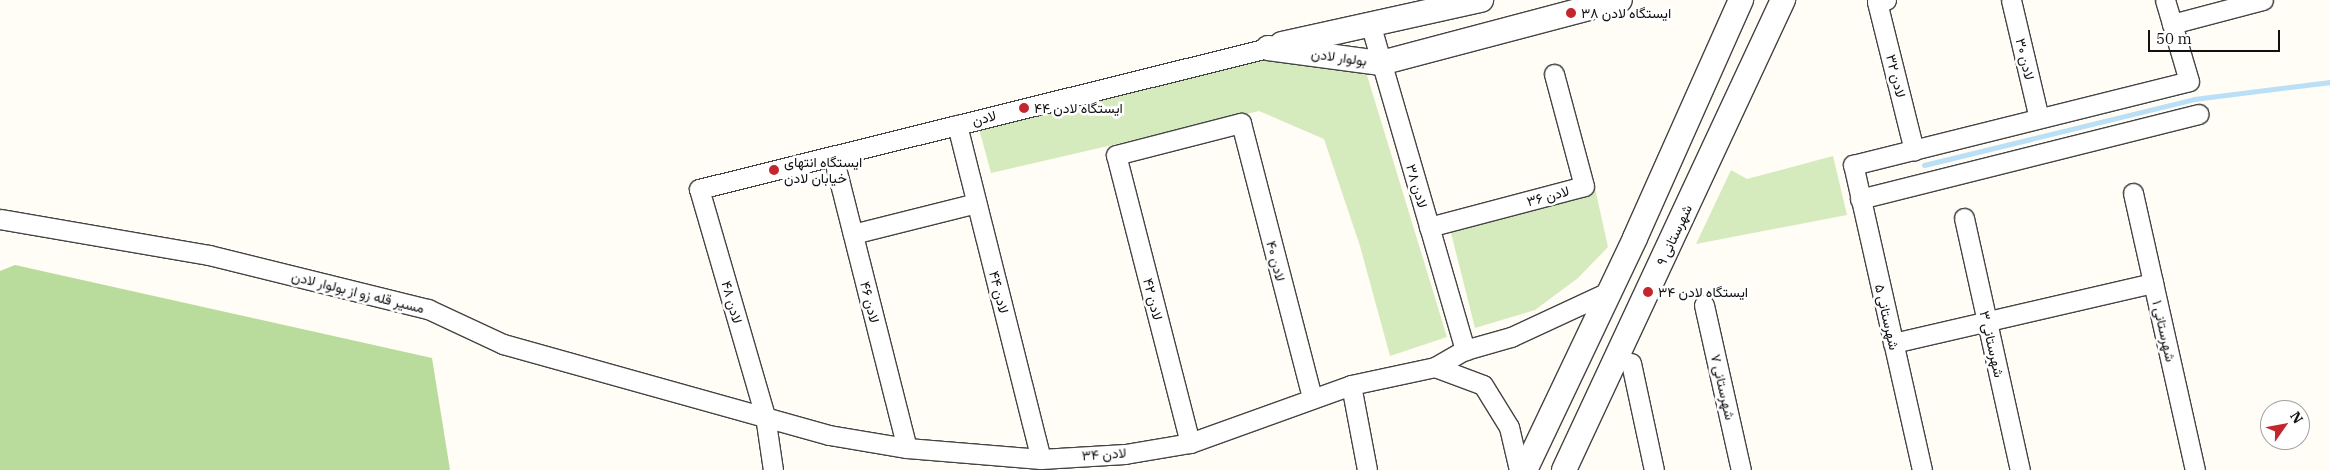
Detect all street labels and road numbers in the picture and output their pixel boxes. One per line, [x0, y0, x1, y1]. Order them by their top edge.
street label: لادن ۳۰ [2012, 36, 2038, 82]
street label: بولوار لادن [1310, 45, 1368, 69]
street label: لادن ۳۲ [1883, 53, 1909, 99]
street label: لادن [970, 107, 998, 129]
street label: لادن ۳۸ [1403, 162, 1431, 210]
street label: لادن ۳۶ [1525, 182, 1571, 210]
street label: شهرستانی ۹ [1653, 202, 1695, 268]
street label: لادن ۴۰ [1263, 239, 1289, 283]
street label: مسیر قله زو از بولوار لادن [290, 267, 426, 317]
street label: لادن ۴۴ [986, 269, 1012, 315]
street label: لادن ۴۲ [1140, 276, 1166, 322]
street label: لادن ۴۸ [718, 279, 746, 325]
street label: لادن ۴۶ [857, 279, 883, 325]
street label: شهرستانی ۵ [1871, 282, 1903, 352]
street label: شهرستانی ۱ [2149, 299, 2179, 363]
street label: شهرستانی ۳ [1976, 309, 2008, 379]
street label: شهرستانی ۷ [1707, 352, 1739, 422]
street label: لادن ۳۴ [1081, 444, 1127, 464]

